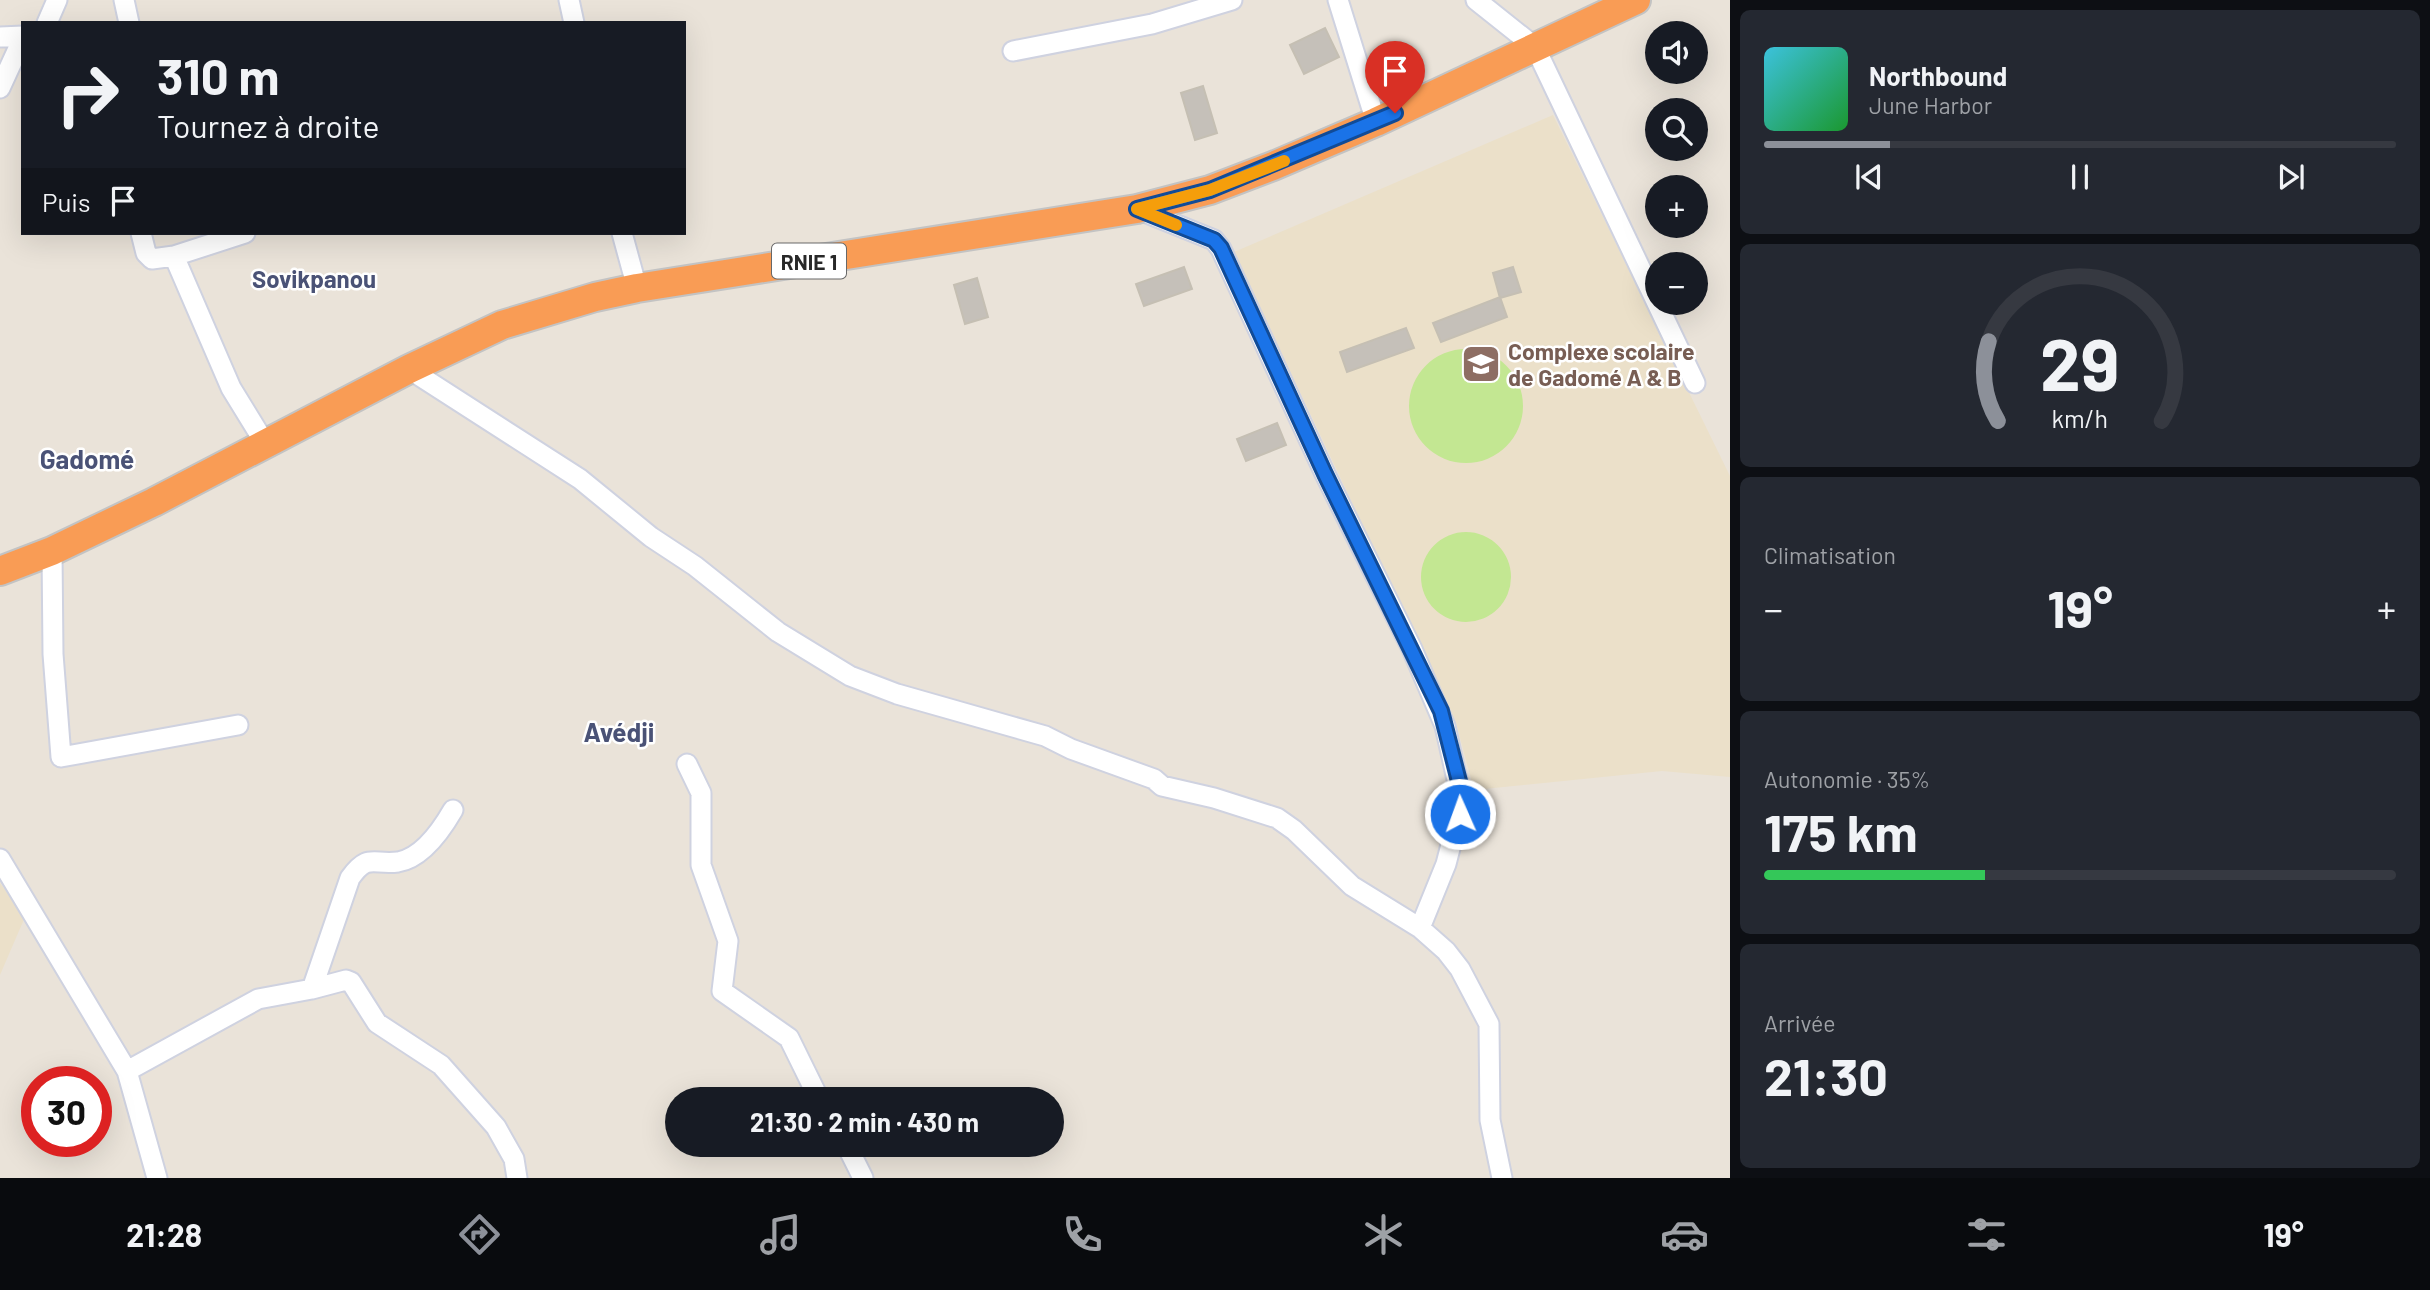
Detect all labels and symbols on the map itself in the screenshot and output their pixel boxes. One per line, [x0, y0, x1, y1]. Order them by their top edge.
pin [1365, 41, 1425, 113]
road number: RNIE 1 [772, 244, 846, 278]
district label: Sovikpanou [252, 264, 376, 293]
place label: Complexe scolaire de Gadomé A & B [1508, 337, 1695, 391]
school or university icon: Complexe scolaire de Gadomé A & B [1460, 343, 1502, 385]
district label: Gadomé [40, 443, 134, 474]
district label: Avédji [584, 716, 654, 747]
position arrow [1423, 777, 1497, 851]
speed limit sign: 30 [21, 1066, 112, 1157]

